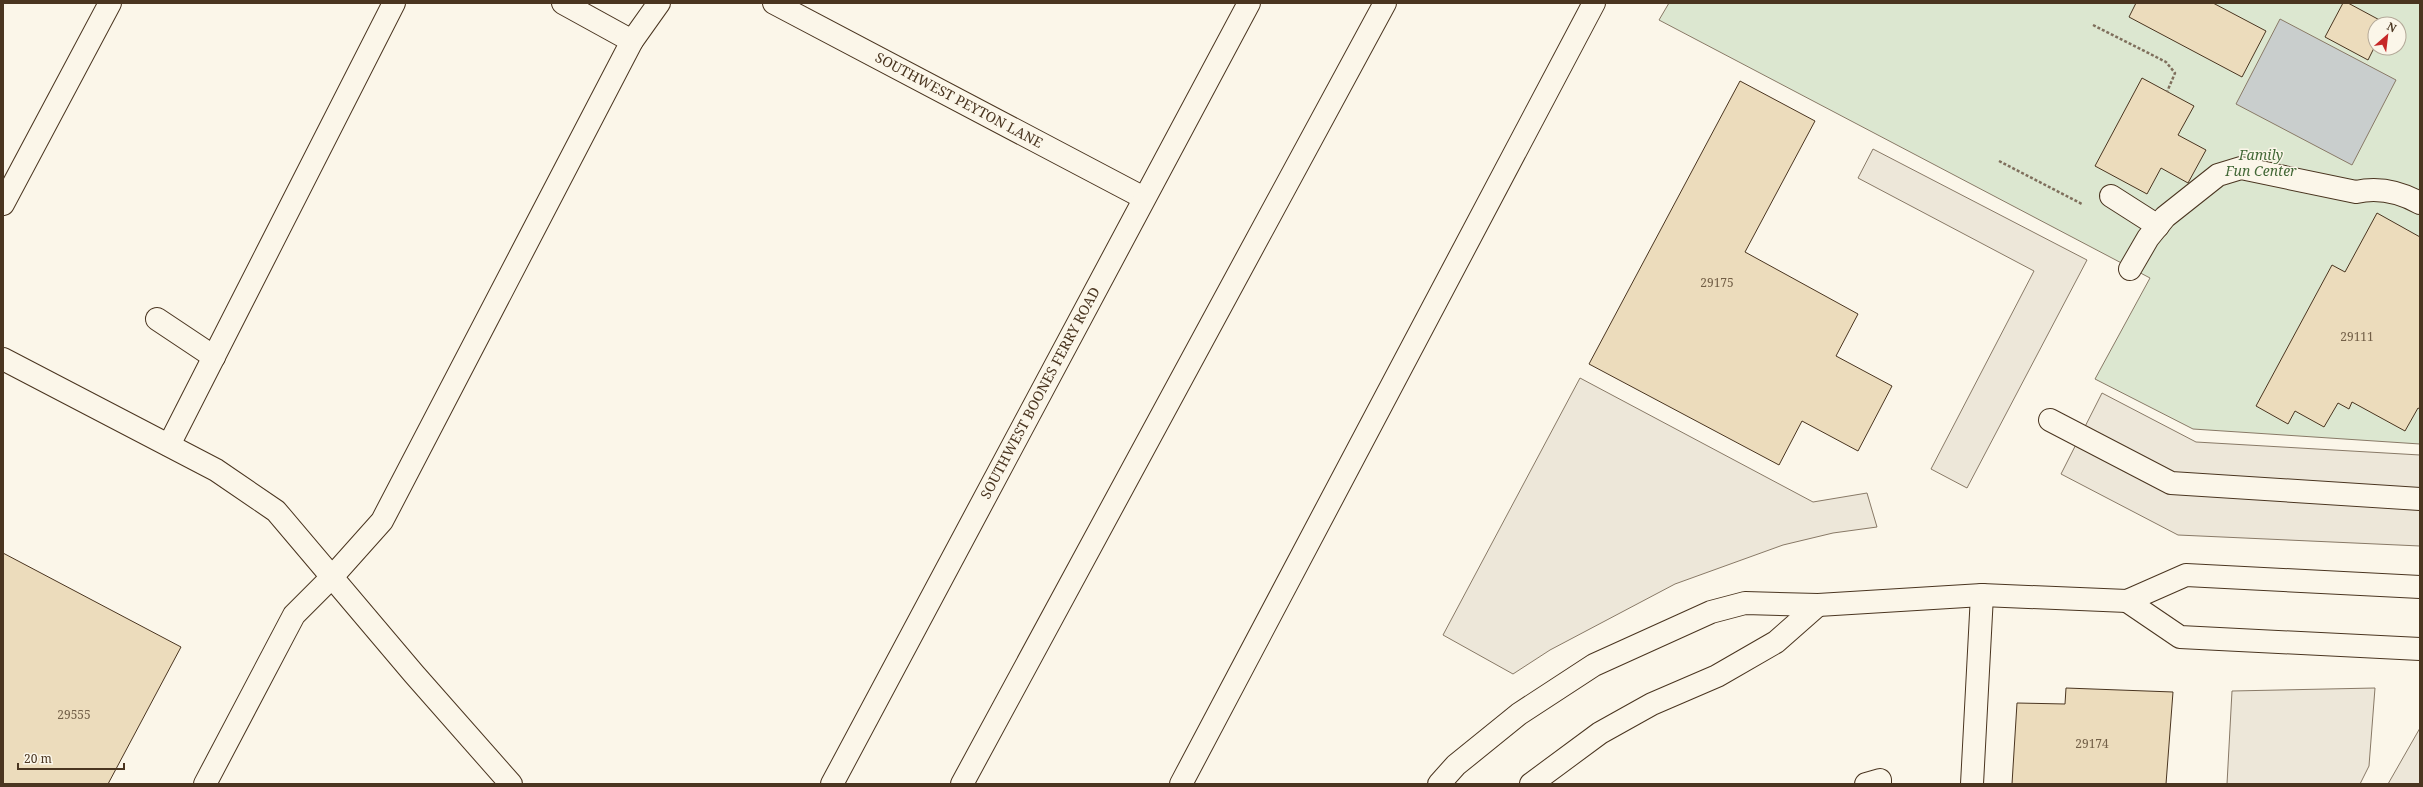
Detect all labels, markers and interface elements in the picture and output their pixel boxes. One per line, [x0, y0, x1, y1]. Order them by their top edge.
north arrow [2367, 16, 2407, 56]
text: N [2385, 18, 2400, 36]
street label: SOUTHWEST PEYTON LANE [872, 47, 1047, 152]
park label: Family Fun Center [2224, 145, 2297, 180]
house number: 29175 [1700, 274, 1734, 291]
street label: SOUTHWEST BOONES FERRY ROAD [975, 283, 1104, 502]
house number: 29111 [2340, 328, 2374, 345]
house number: 29555 [57, 706, 91, 723]
house number: 29174 [2075, 735, 2109, 752]
scale bar [18, 745, 124, 771]
text: 20 m [24, 750, 52, 767]

